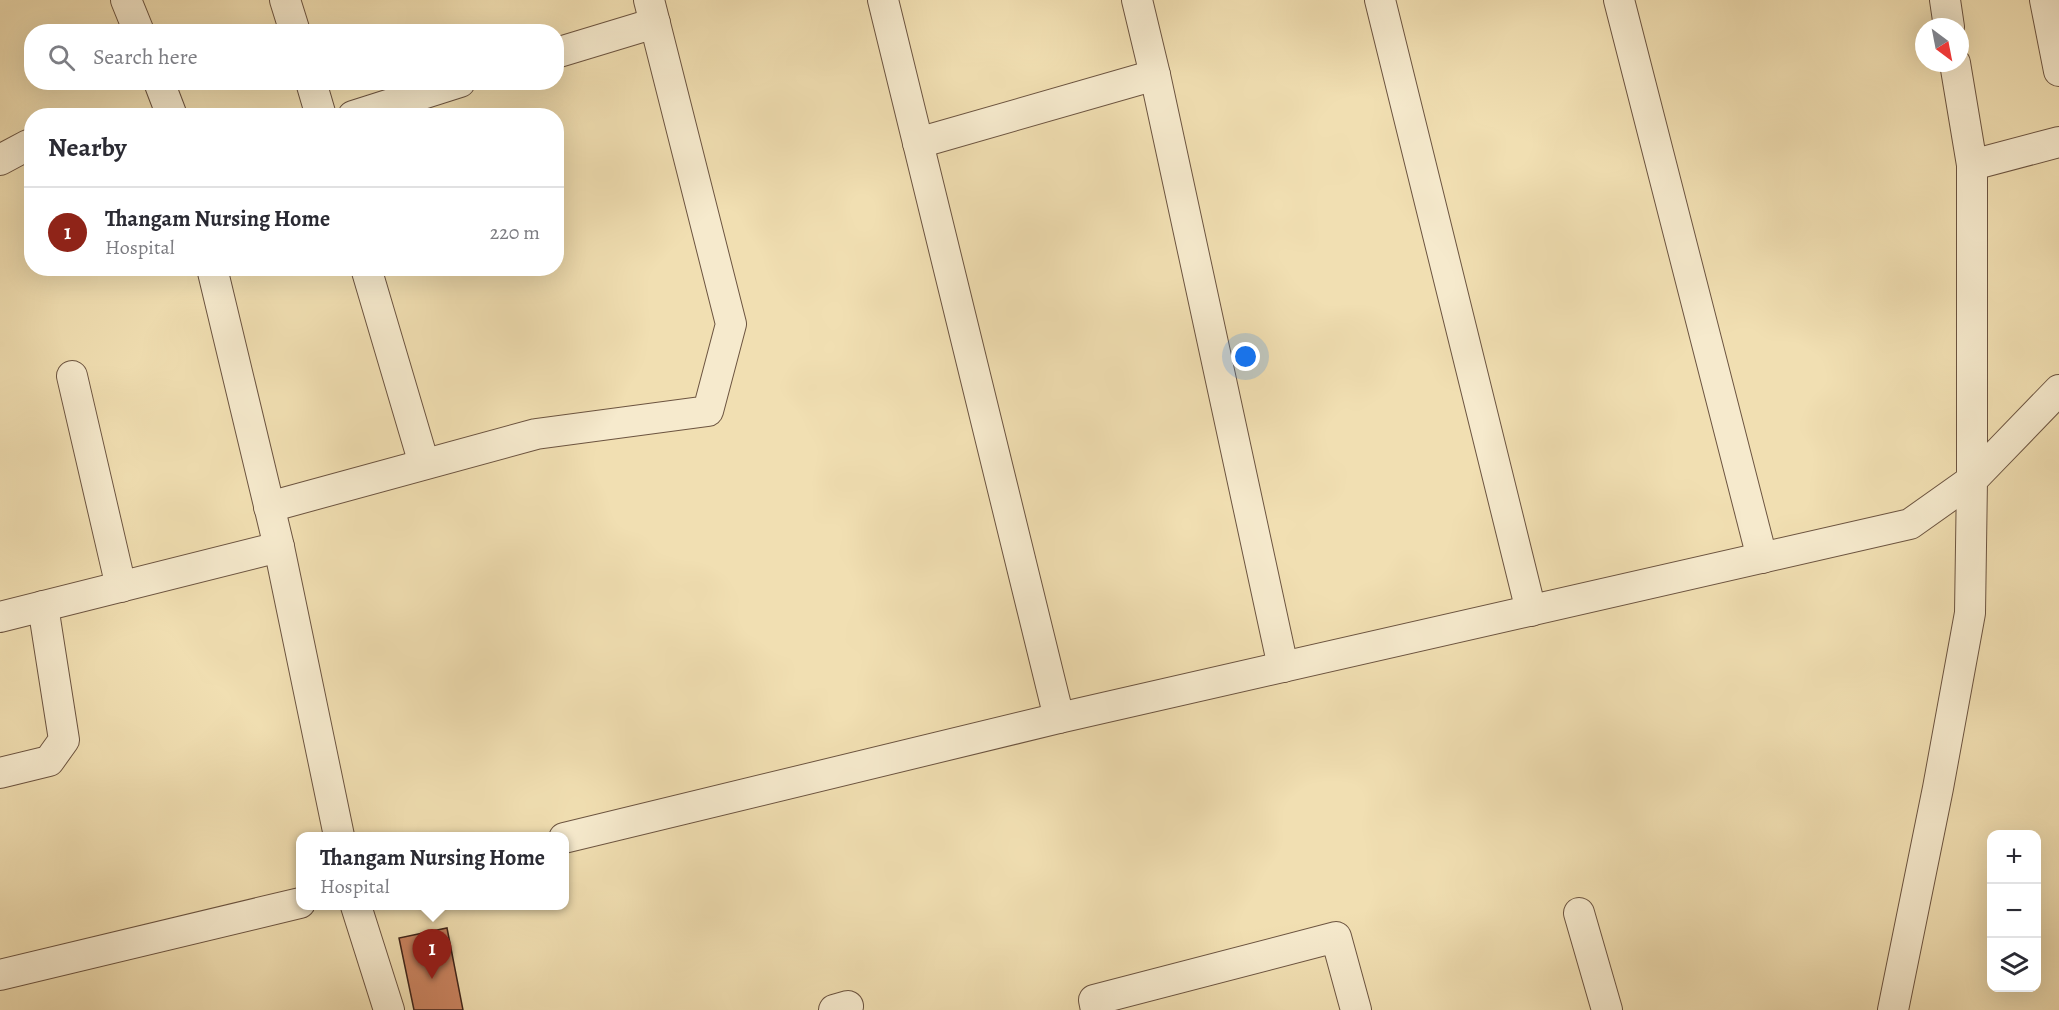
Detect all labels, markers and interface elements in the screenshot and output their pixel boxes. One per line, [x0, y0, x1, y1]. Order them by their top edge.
north arrow [1915, 18, 1969, 72]
search box [24, 24, 564, 90]
icon: search [45, 41, 78, 74]
text: Search here [93, 42, 198, 72]
text: Nearby [48, 130, 127, 165]
text: Thangam Nursing Home [105, 204, 330, 234]
text: 1 [64, 219, 71, 246]
text: 220 m [490, 219, 540, 246]
text: Hospital [105, 234, 175, 261]
your location [1231, 342, 1260, 371]
map controls [1987, 830, 2041, 992]
button: + [1987, 830, 2041, 884]
popup [296, 832, 569, 910]
text: Thangam Nursing Home [320, 843, 545, 873]
text: Hospital [320, 873, 390, 900]
button: − [1987, 884, 2041, 938]
pin: 1 [412, 930, 452, 979]
button: layers [1987, 938, 2041, 992]

